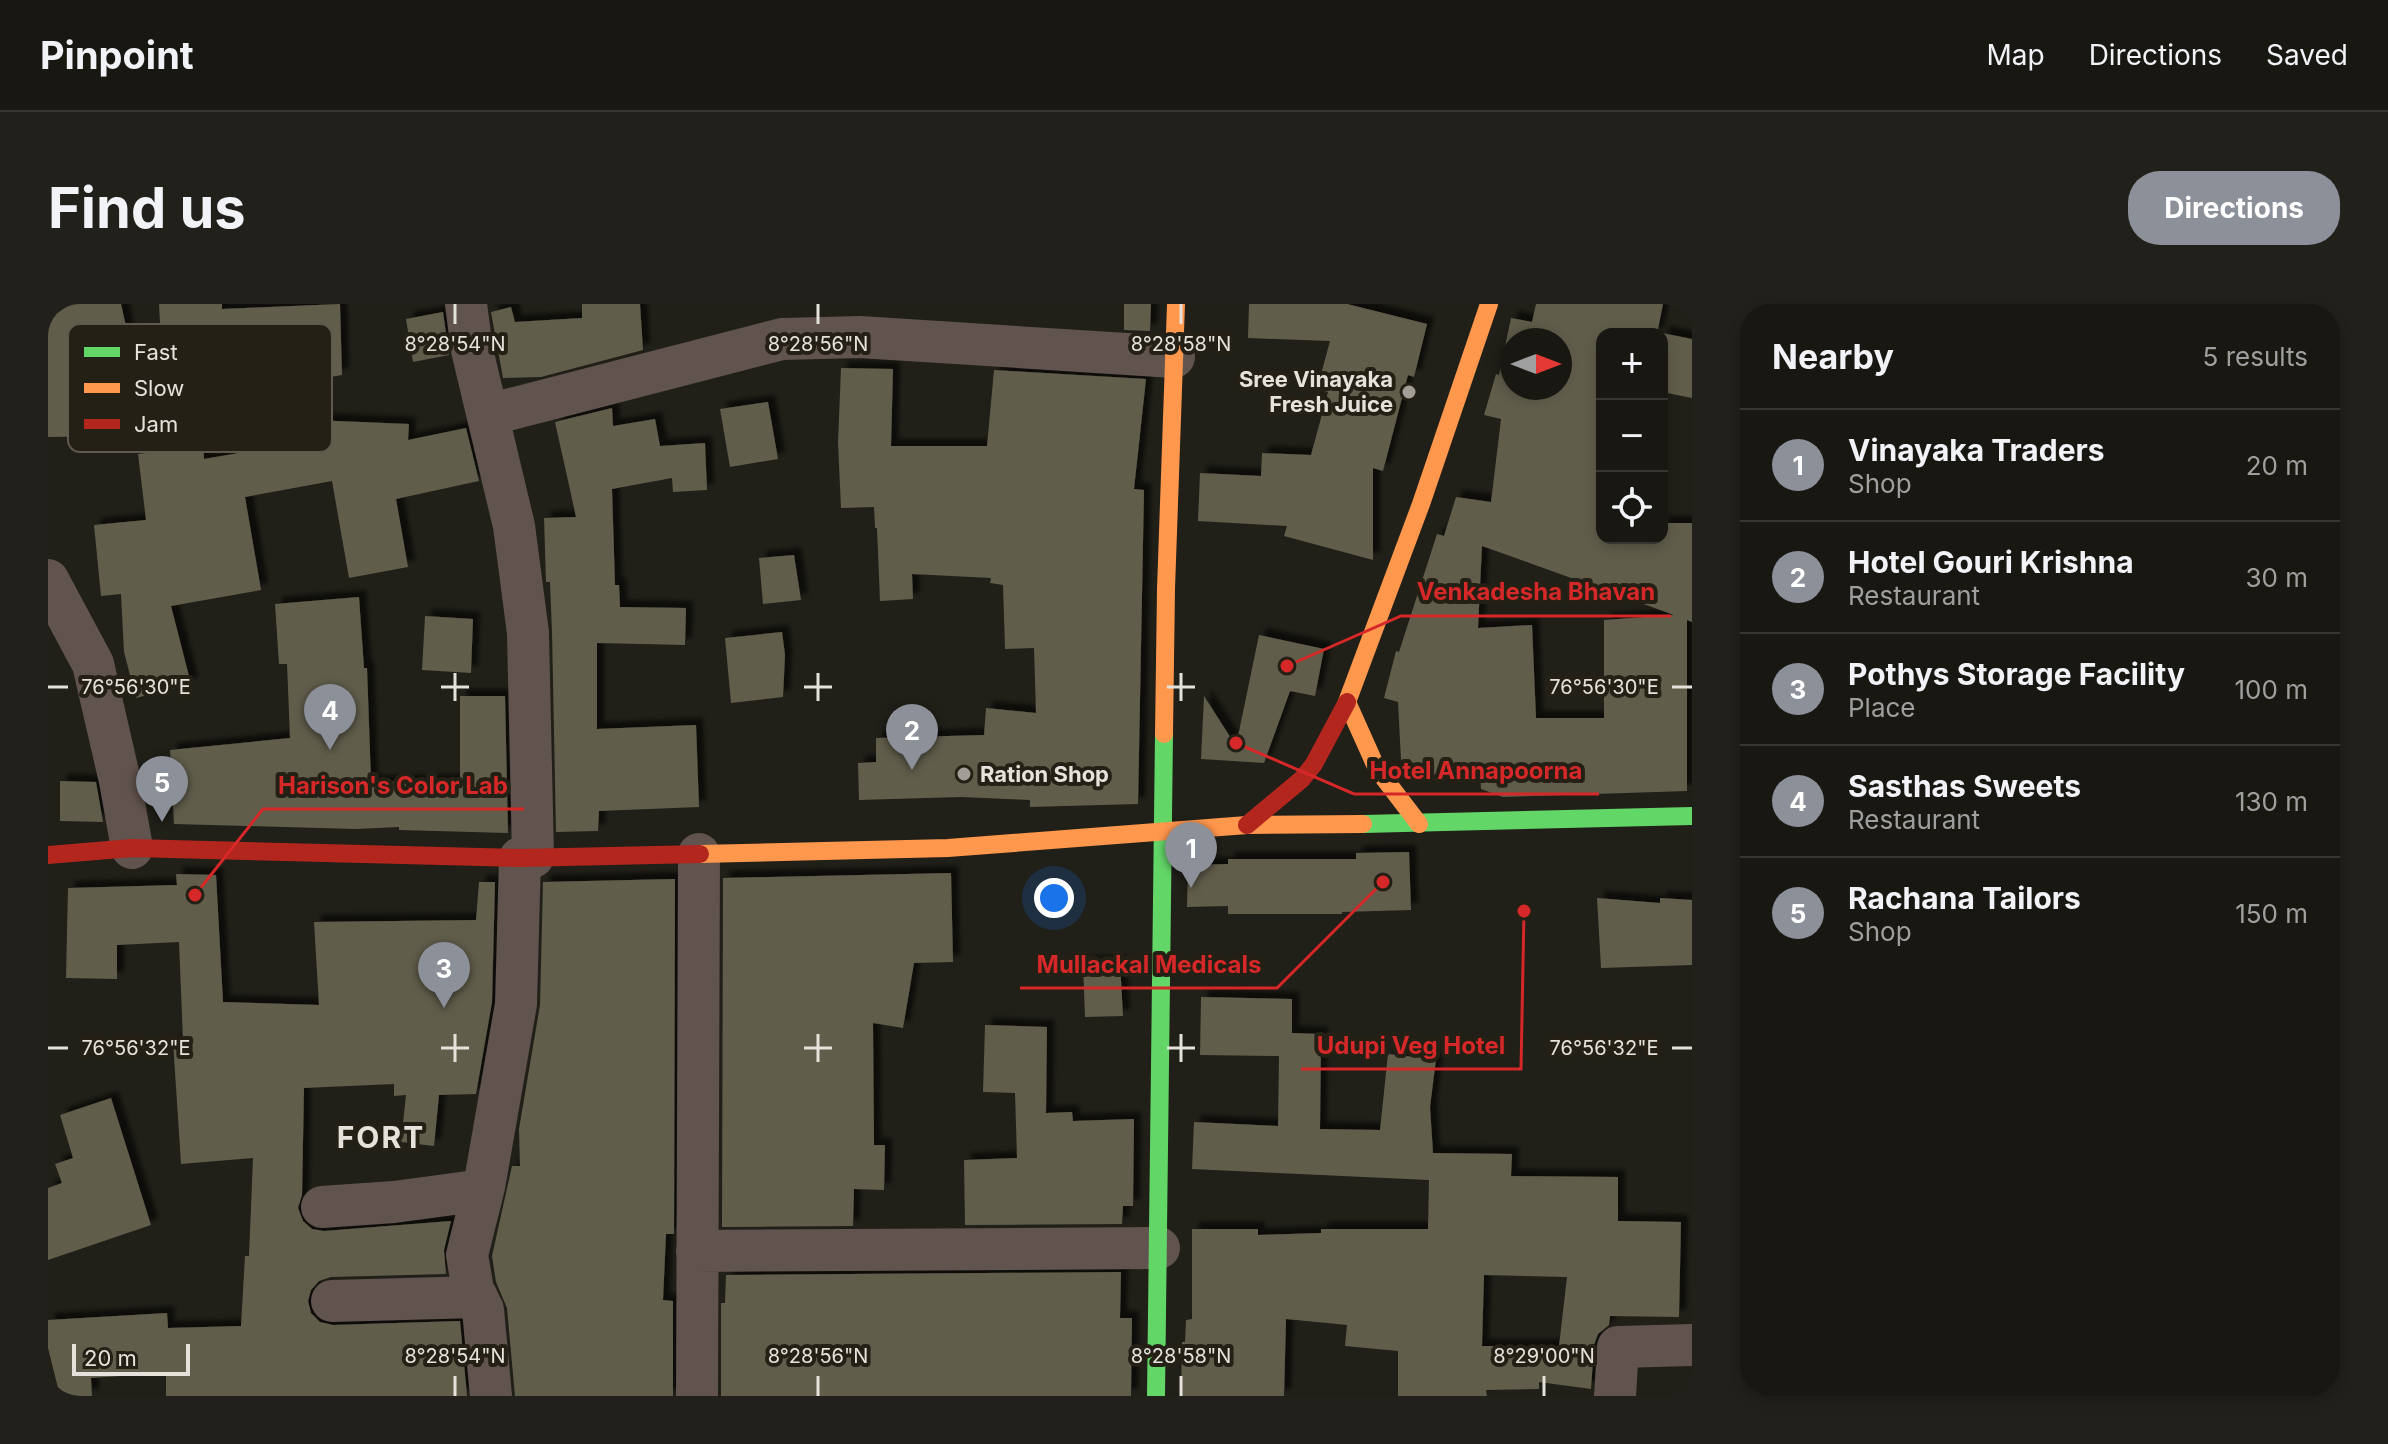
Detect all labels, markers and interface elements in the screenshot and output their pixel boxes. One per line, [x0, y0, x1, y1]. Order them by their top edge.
text: Pinpoint [40, 32, 194, 78]
text: Map [1986, 38, 2045, 72]
text: Directions [2089, 38, 2222, 72]
text: Saved [2266, 38, 2348, 72]
button: Directions [2128, 171, 2340, 245]
text: Find us [48, 174, 246, 242]
legend [68, 324, 332, 452]
north arrow [1500, 328, 1572, 400]
map controls [1596, 328, 1668, 544]
button: + [1596, 328, 1668, 400]
text: 8°28'54"N [404, 332, 506, 356]
text: 8°28'56"N [768, 332, 868, 356]
text: 8°28'58"N [1131, 332, 1231, 356]
text: Nearby [1772, 336, 1894, 377]
text: Fast [134, 339, 178, 365]
text: 5 results [2203, 341, 2308, 372]
place label: Sree Vinayaka Fresh Juice [1239, 366, 1393, 417]
text: Slow [134, 375, 184, 401]
marker: Sree Vinayaka Fresh Juice [1400, 383, 1418, 401]
button: − [1596, 400, 1668, 472]
text: Jam [134, 411, 178, 437]
text: Vinayaka Traders [1848, 432, 2105, 468]
text: 1 [1792, 450, 1804, 481]
text: 20 m [2246, 450, 2308, 481]
text: Shop [1848, 468, 1912, 499]
button: locate [1596, 472, 1668, 544]
text: Hotel Gouri Krishna [1848, 544, 2134, 580]
text: 2 [1790, 562, 1806, 593]
text: 30 m [2245, 562, 2308, 593]
callout: Venkadesha Bhavan [1401, 568, 1671, 616]
text: Venkadesha Bhavan [1417, 577, 1655, 606]
text: Restaurant [1848, 580, 1980, 611]
text: Pothys Storage Facility [1848, 656, 2185, 692]
text: 3 [1790, 674, 1806, 705]
text: 100 m [2235, 674, 2308, 705]
text: 76°56'30"E [81, 675, 191, 699]
text: 76°56'30"E [1549, 675, 1659, 699]
pin: 4 [304, 684, 356, 750]
text: Place [1848, 692, 1916, 723]
pin: 2 [886, 704, 938, 770]
callout: Hotel Annapoorna [1354, 746, 1599, 794]
pin: 5 [136, 756, 188, 822]
text: Hotel Annapoorna [1370, 756, 1582, 785]
callout: Harison's Color Lab [263, 761, 524, 809]
place label: Ration Shop [980, 761, 1109, 787]
marker: Ration Shop [955, 765, 973, 783]
text: Sasthas Sweets [1848, 768, 2081, 804]
text: Harison's Color Lab [278, 771, 508, 800]
text: 4 [1789, 786, 1807, 817]
text: 130 m [2235, 786, 2308, 817]
text: Restaurant [1848, 804, 1980, 835]
pin: 1 [1165, 822, 1217, 888]
your location [1034, 878, 1074, 918]
text: Rachana Tailors [1848, 880, 2081, 916]
text: 5 [1790, 898, 1806, 929]
text: 150 m [2235, 898, 2308, 929]
text: Shop [1848, 916, 1912, 947]
callout: Mullackal Medicals [1020, 940, 1277, 988]
pin: 3 [418, 942, 470, 1008]
text: Mullackal Medicals [1037, 950, 1261, 979]
callout: Udupi Veg Hotel [1301, 1021, 1521, 1069]
text: Udupi Veg Hotel [1317, 1031, 1505, 1060]
text: 76°56'32"E [82, 1036, 190, 1060]
text: 76°56'32"E [1550, 1036, 1658, 1060]
district label: FORT [337, 1119, 425, 1155]
scale bar [72, 1340, 190, 1376]
text: 8°28'54"N [404, 1344, 506, 1368]
text: 8°28'56"N [768, 1344, 868, 1368]
text: 8°28'58"N [1131, 1344, 1231, 1368]
text: 8°29'00"N [1493, 1344, 1595, 1368]
text: 20 m [84, 1345, 137, 1371]

